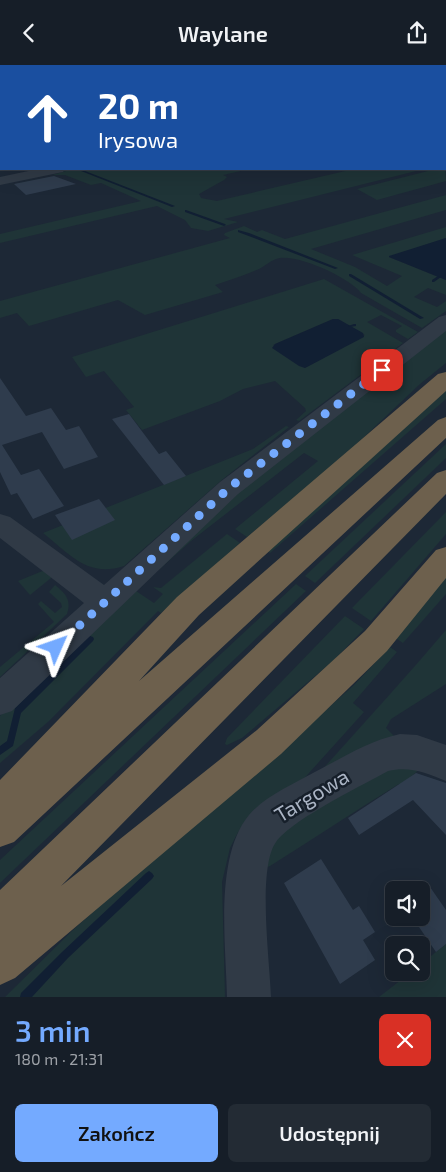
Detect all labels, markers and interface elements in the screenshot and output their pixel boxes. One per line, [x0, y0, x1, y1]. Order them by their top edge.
icon: back [15, 19, 43, 47]
icon: share [403, 19, 431, 47]
text: Waylane [178, 20, 268, 46]
text: 20 m [98, 84, 179, 126]
icon: ahead [15, 85, 80, 150]
text: Irysowa [98, 126, 178, 152]
pin [361, 349, 403, 391]
icon: arrive [368, 356, 396, 384]
position arrow [29, 620, 81, 672]
street label: Targowa [269, 763, 353, 827]
map controls [385, 881, 430, 981]
button: sound [385, 881, 430, 926]
button: search [385, 936, 430, 981]
text: 3 min [15, 1012, 91, 1048]
button: close [379, 1014, 431, 1066]
text: 180 m · 21:31 [15, 1049, 104, 1068]
button: Zakończ [15, 1104, 218, 1162]
button: Udostępnij [228, 1104, 431, 1162]

